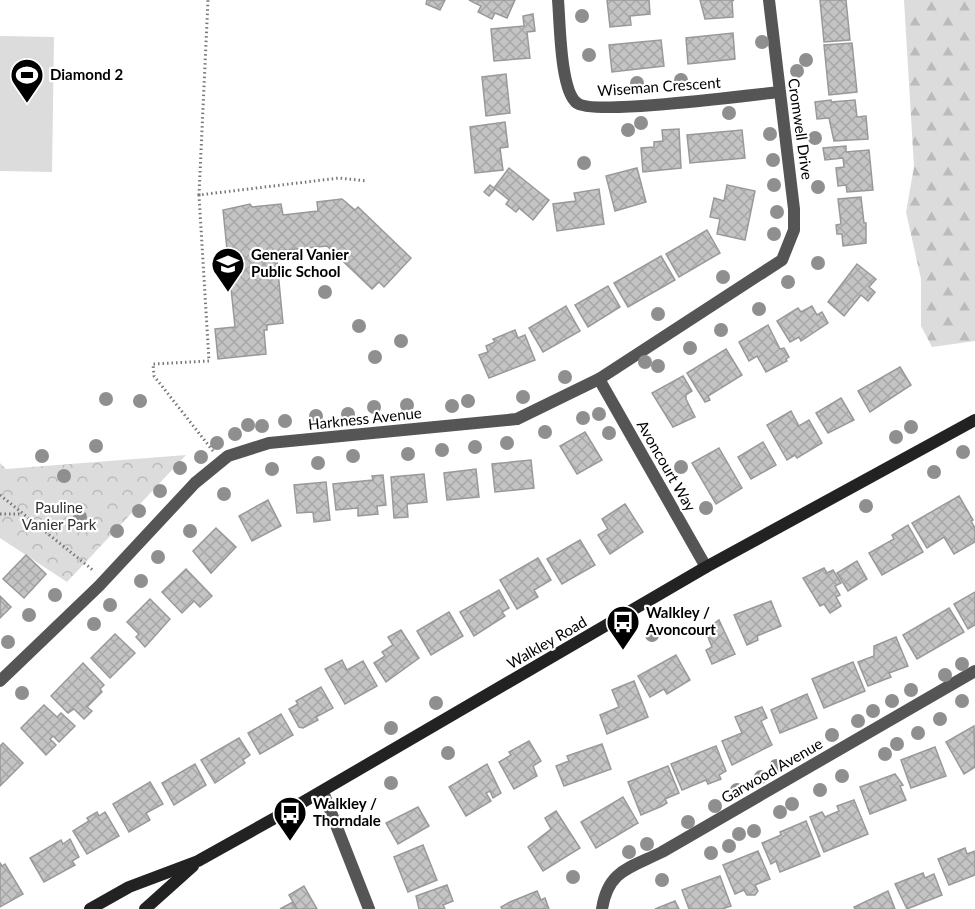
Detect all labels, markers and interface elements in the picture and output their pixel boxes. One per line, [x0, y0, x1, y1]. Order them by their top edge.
sports icon: Diamond 2 [9, 57, 45, 104]
place label: Diamond 2 [50, 65, 123, 83]
street label: Wiseman Crescent [597, 73, 722, 99]
street label: Cromwell Drive [785, 77, 817, 181]
place label: General Vanier Public School [251, 245, 349, 280]
school or university icon: General Vanier Public School [210, 246, 246, 293]
street label: Harkness Avenue [307, 403, 423, 433]
street label: Avoncourt Way [634, 417, 700, 514]
park label: Pauline Vanier Park [22, 498, 97, 533]
place label: Walkley / Avoncourt [645, 603, 716, 638]
bus stop icon: Walkley / Avoncourt [605, 604, 641, 651]
street label: Walkley Road [503, 612, 590, 672]
street label: Garwood Avenue [718, 734, 825, 806]
place label: Walkley / Thorndale [313, 794, 381, 829]
bus stop icon: Walkley / Thorndale [272, 795, 308, 842]

